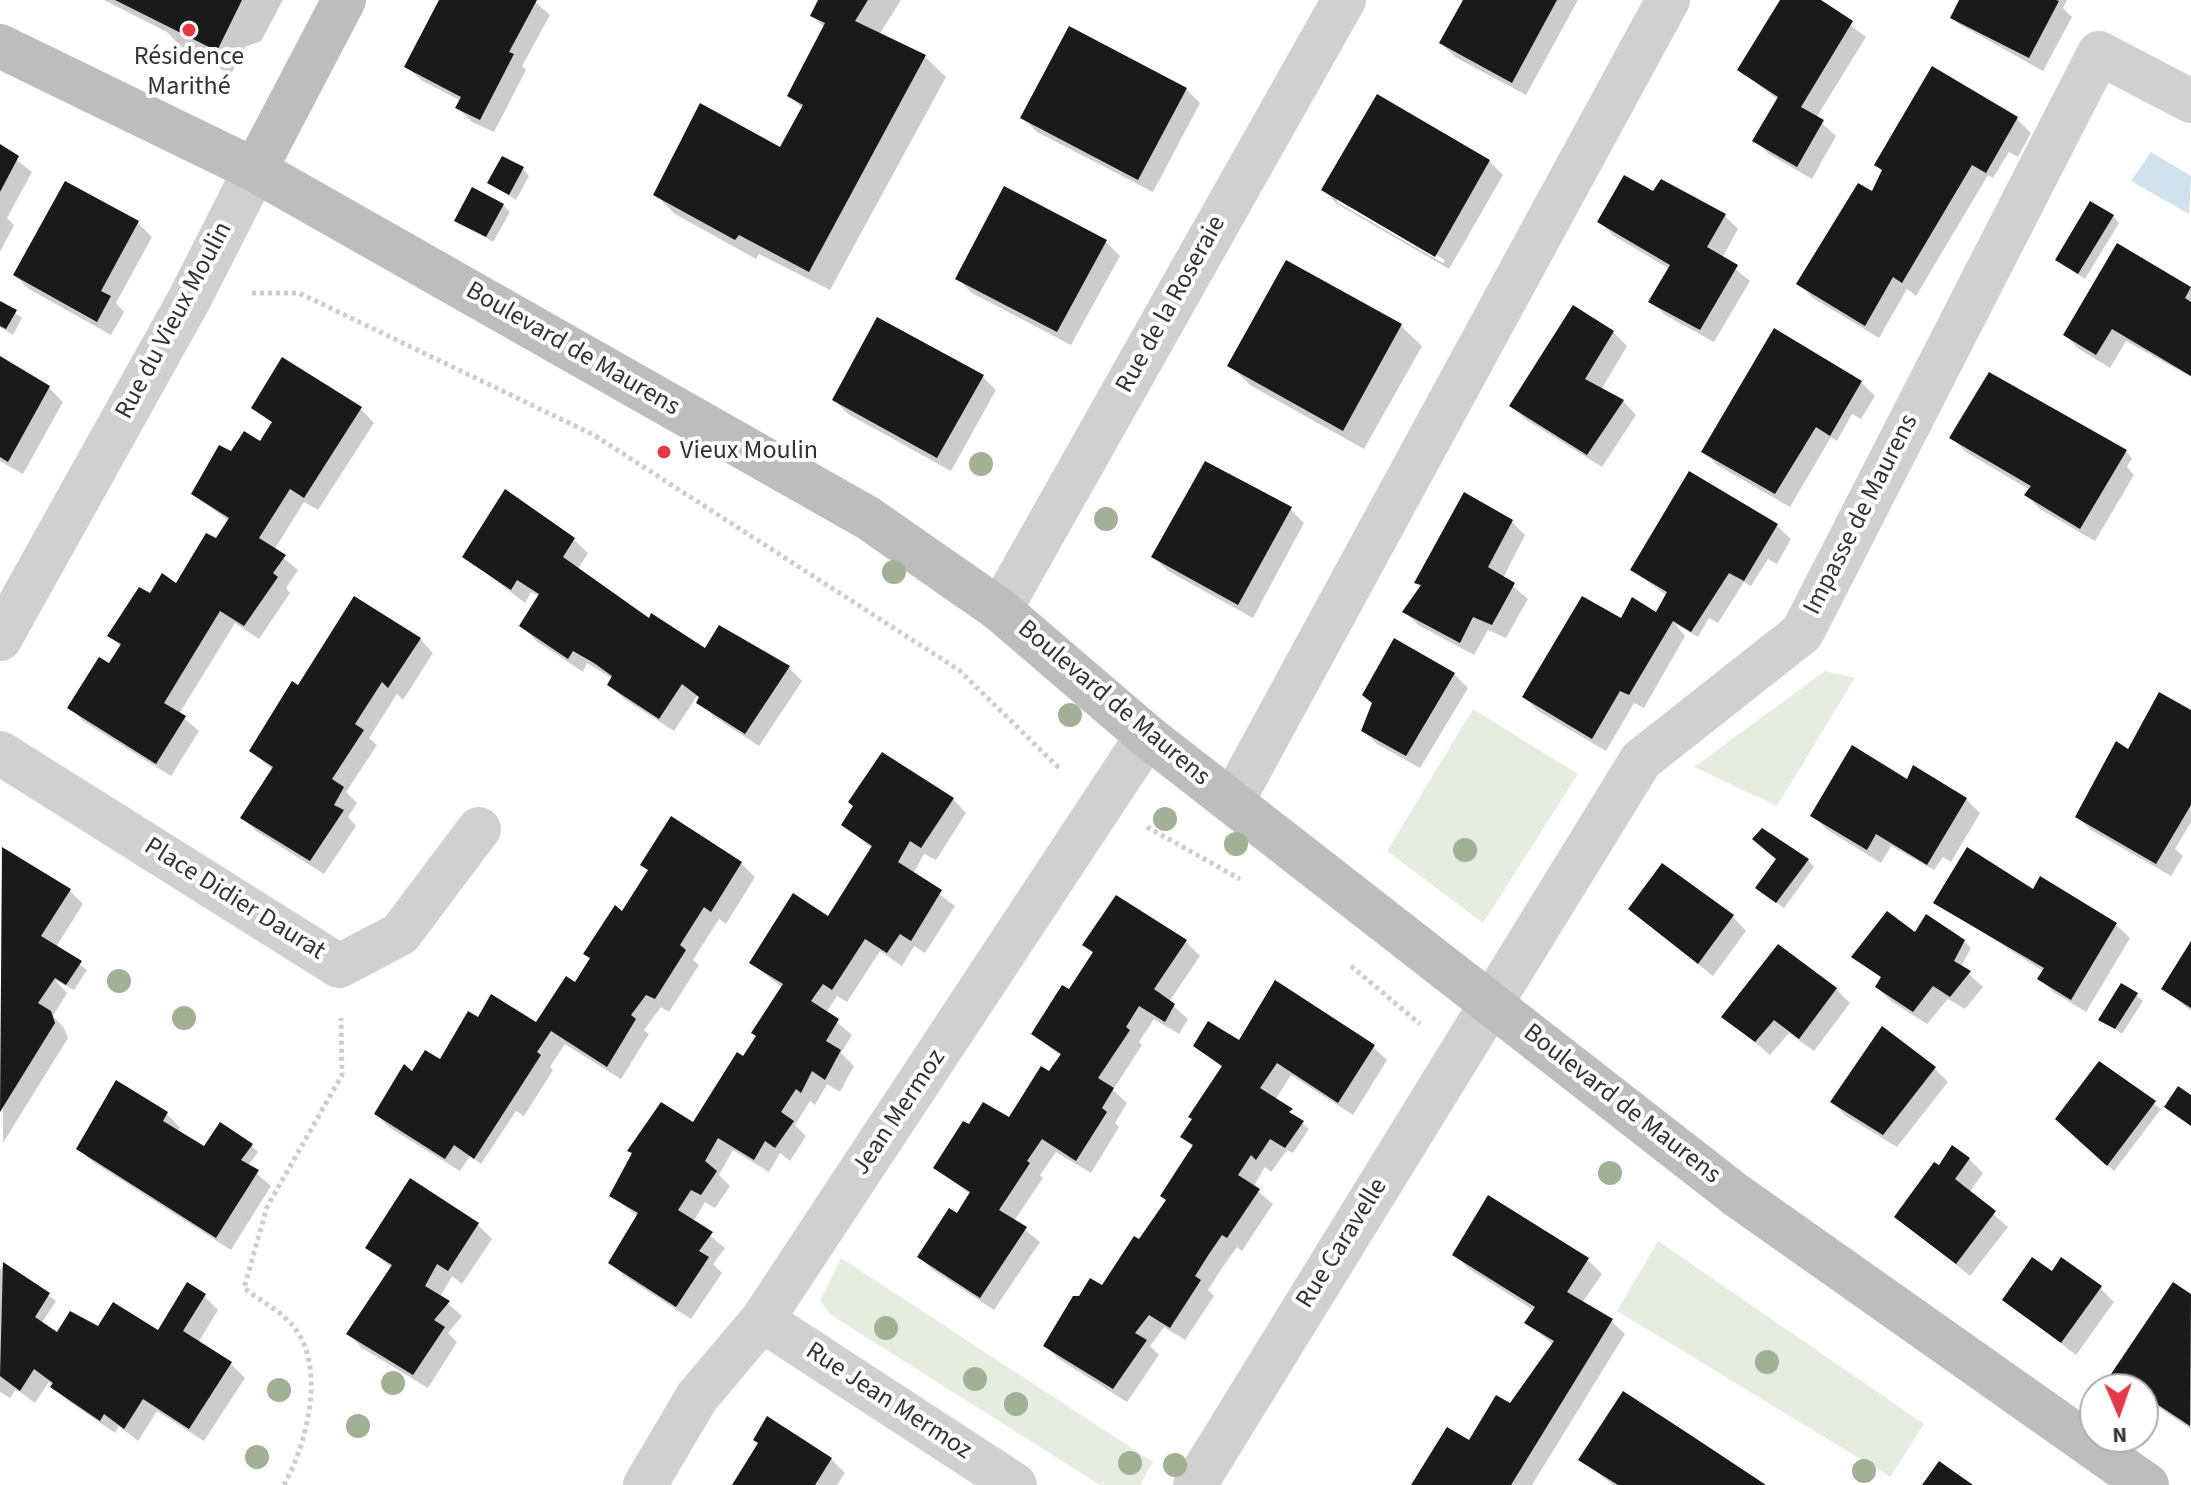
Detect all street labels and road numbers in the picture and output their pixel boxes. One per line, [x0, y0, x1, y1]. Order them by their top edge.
street label: Rue de la Roseraie [1110, 211, 1234, 399]
street label: Rue du Vieux Moulin [110, 217, 240, 425]
street label: Boulevard de Maurens [460, 276, 684, 424]
street label: Impasse de Maurens [1798, 410, 1926, 620]
street label: Boulevard de Maurens [1010, 614, 1216, 794]
street label: Place Didier Daurat [138, 832, 330, 968]
street label: Boulevard de Maurens [1516, 1018, 1726, 1192]
street label: Jean Mermoz [847, 1044, 953, 1182]
street label: Rue Caravelle [1291, 1173, 1395, 1315]
street label: Rue Jean Mermoz [799, 1337, 977, 1467]

